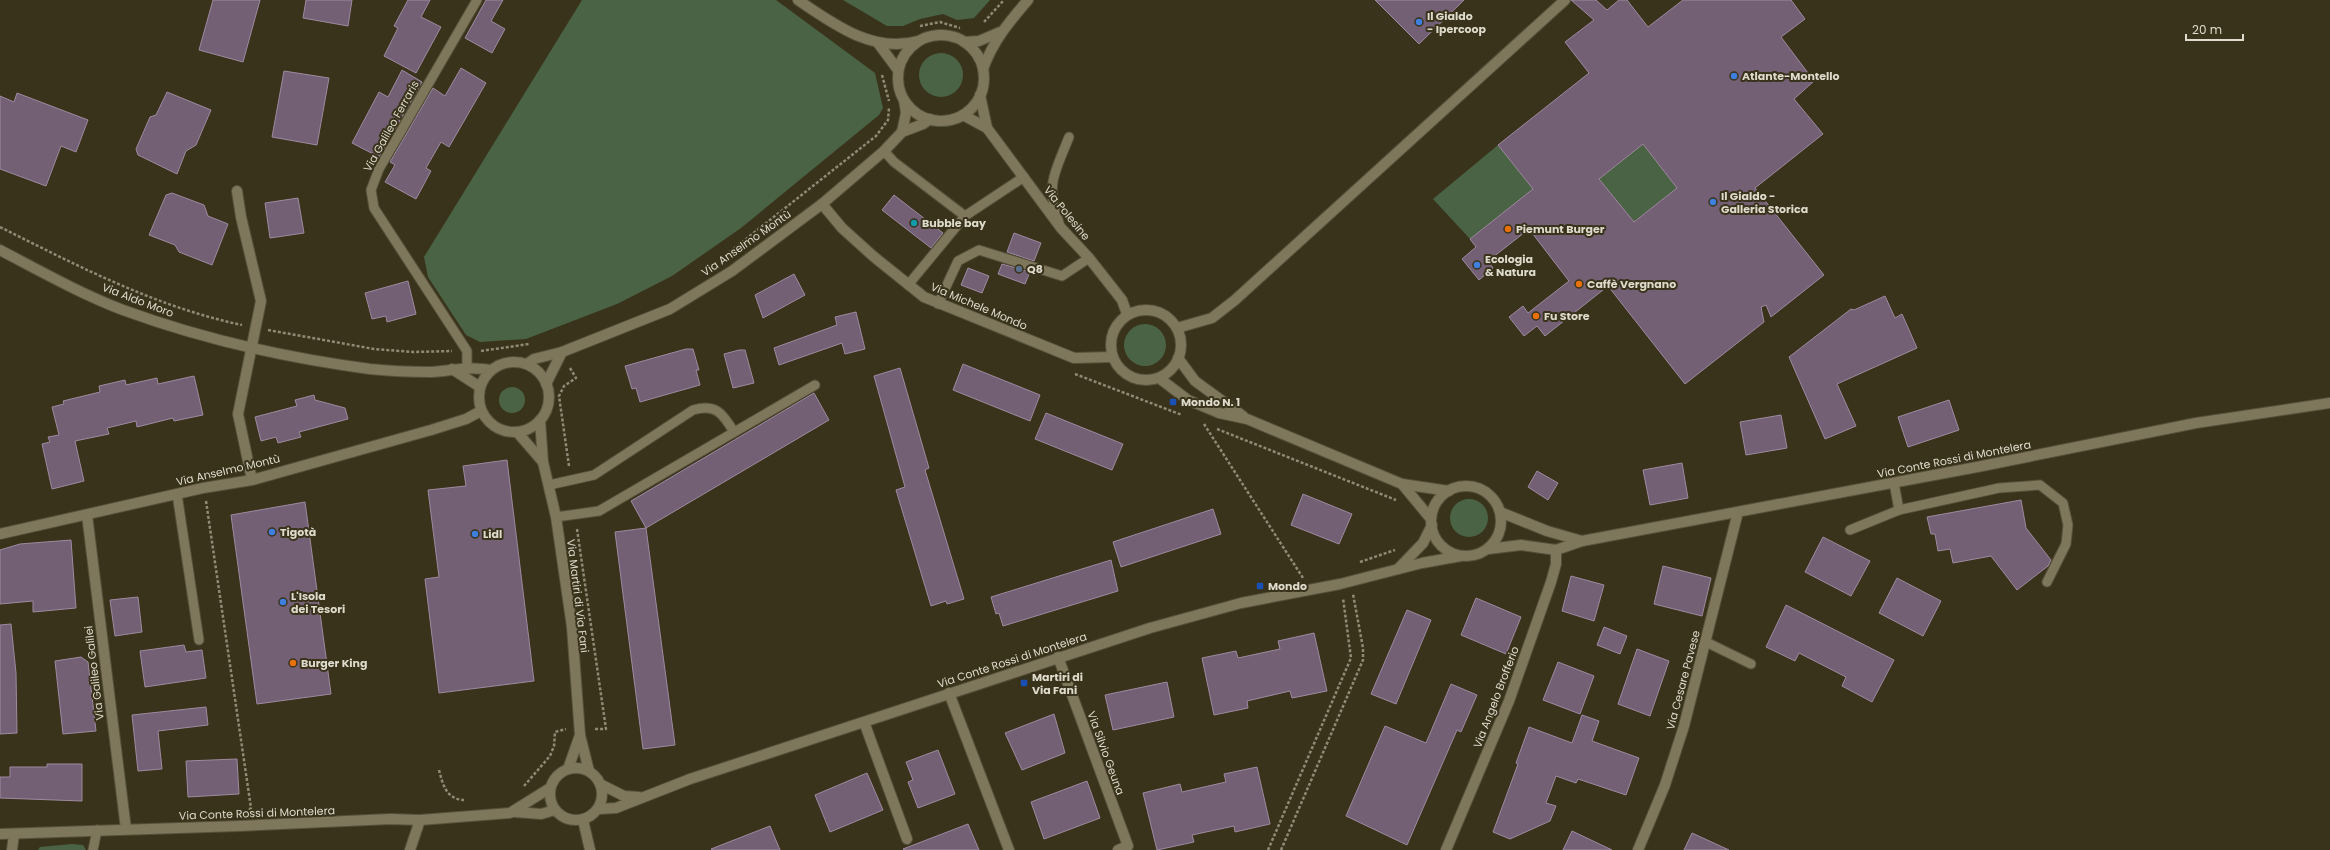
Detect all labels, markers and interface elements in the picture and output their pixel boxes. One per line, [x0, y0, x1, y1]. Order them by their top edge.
place label: Il Gialdo - Ipercoop [1427, 8, 1487, 37]
scale bar [2186, 16, 2243, 42]
marker: Il Gialdo - Ipercoop [1414, 17, 1424, 27]
text: 20 m [2192, 21, 2222, 38]
place label: Atlante-Montello [1742, 68, 1840, 84]
marker: Atlante-Montello [1729, 71, 1739, 81]
street label: Via Galileo Ferraris [359, 77, 423, 174]
street label: Via Polesine [1040, 182, 1094, 244]
place label: Il Gialdo - Galleria Storica [1721, 188, 1808, 217]
marker: Il Gialdo - Galleria Storica [1708, 197, 1718, 207]
street label: Via Anselmo Montù [698, 206, 794, 280]
place label: Bubble bay [922, 215, 986, 231]
marker: Bubble bay [909, 218, 919, 228]
place label: Piemunt Burger [1516, 221, 1605, 237]
marker: Piemunt Burger [1503, 224, 1513, 234]
place label: Ecologia & Natura [1485, 251, 1536, 280]
marker: Ecologia & Natura [1472, 260, 1482, 270]
place label: Q8 [1027, 261, 1043, 277]
marker: Q8 [1014, 264, 1024, 274]
place label: Caffè Vergnano [1587, 276, 1676, 292]
street label: Via Michele Mondo [928, 278, 1030, 334]
street label: Via Aldo Moro [100, 279, 176, 321]
marker: Caffè Vergnano [1574, 279, 1584, 289]
place label: Fu Store [1544, 308, 1590, 324]
marker: Fu Store [1531, 311, 1541, 321]
place label: Mondo N. 1 [1181, 394, 1240, 410]
marker: Mondo N. 1 [1168, 397, 1178, 407]
street label: Via Conte Rossi di Montelera [1876, 436, 2032, 482]
street label: Via Anselmo Montù [174, 450, 282, 490]
place label: Tigotà [280, 524, 316, 540]
place label: Lidl [483, 526, 502, 542]
marker: Tigotà [267, 527, 277, 537]
marker: Lidl [470, 529, 480, 539]
street label: Via Martiri di Via Fani [563, 538, 593, 654]
place label: Mondo [1268, 578, 1307, 594]
marker: Mondo [1255, 581, 1265, 591]
place label: L'Isola dei Tesori [291, 588, 345, 617]
marker: L'Isola dei Tesori [278, 597, 288, 607]
street label: Via Galileo Galilei [80, 625, 108, 721]
street label: Via Conte Rossi di Montelera [935, 628, 1089, 692]
street label: Via Cesare Pavese [1662, 628, 1704, 731]
street label: Via Angelo Brofferio [1469, 644, 1523, 750]
place label: Burger King [301, 655, 367, 671]
marker: Burger King [288, 658, 298, 668]
place label: Martiri di Via Fani [1032, 669, 1083, 698]
marker: Martiri di Via Fani [1019, 678, 1029, 688]
street label: Via Silvio Geuna [1083, 709, 1129, 797]
street label: Via Conte Rossi di Montelera [179, 802, 335, 824]

